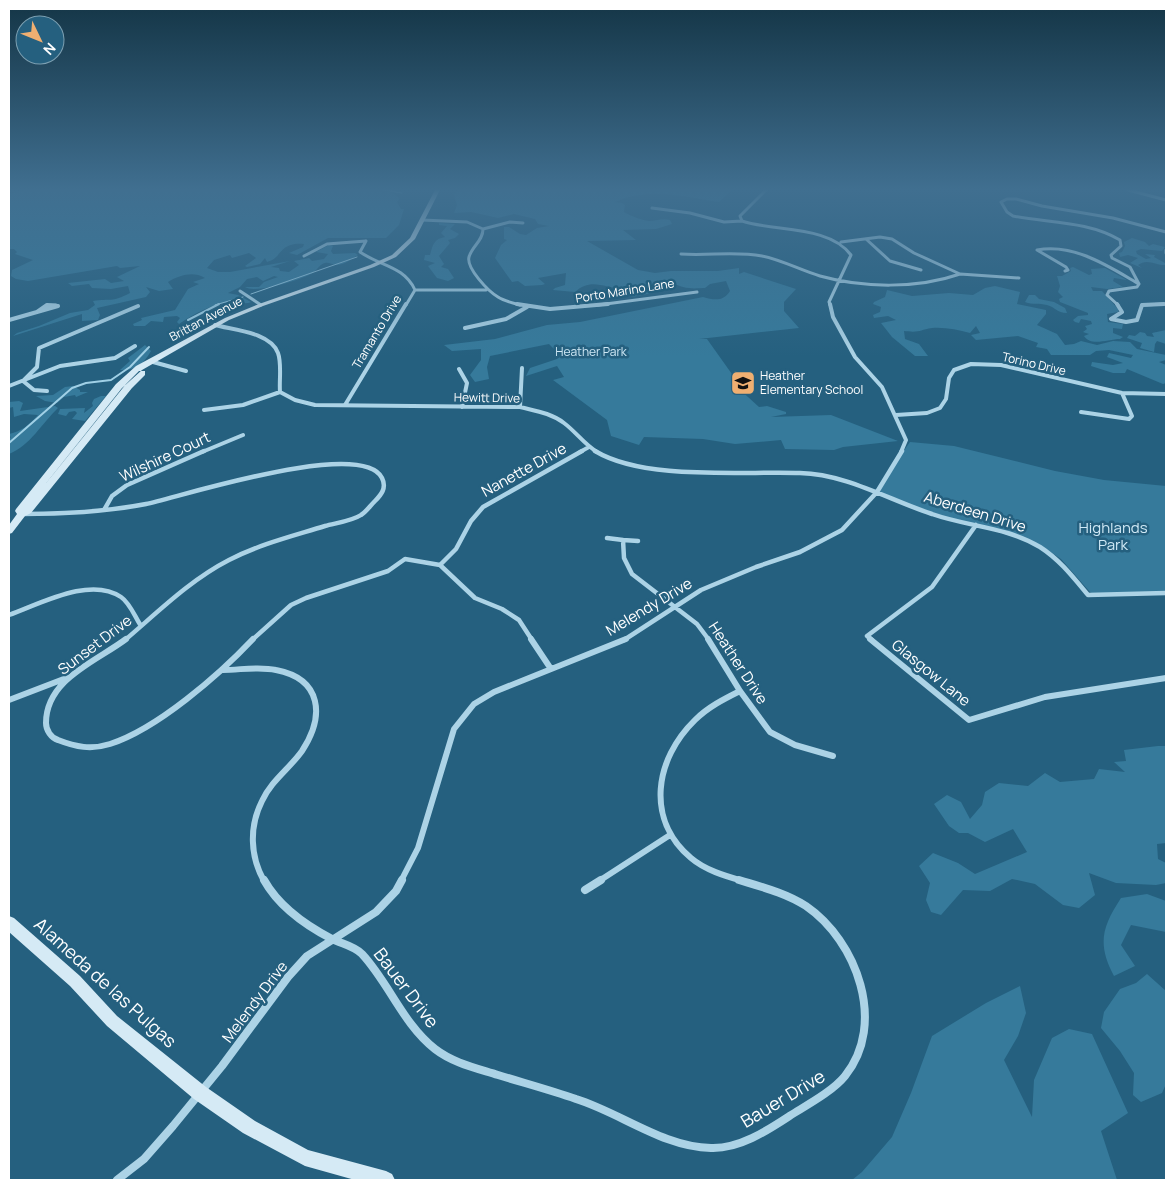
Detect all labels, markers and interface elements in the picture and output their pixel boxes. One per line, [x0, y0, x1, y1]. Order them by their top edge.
north arrow [15, 15, 65, 65]
text: N [39, 39, 60, 59]
street label: Porto Marino Lane [574, 274, 676, 307]
street label: Brittan Avenue [166, 292, 245, 345]
street label: Tramanto Drive [348, 292, 405, 372]
park label: Heather Park [555, 343, 628, 360]
street label: Torino Drive [1000, 348, 1068, 379]
place label: Heather Elementary School [760, 367, 863, 398]
school or university icon: Heather Elementary School [730, 370, 756, 396]
street label: Hewitt Drive [454, 388, 520, 407]
street label: Wilshire Court [116, 426, 214, 487]
street label: Nanette Drive [477, 437, 570, 502]
street label: Aberdeen Drive [922, 486, 1029, 537]
park label: Highlands Park [1078, 517, 1148, 555]
street label: Melendy Drive [602, 572, 696, 641]
street label: Sunset Drive [53, 610, 136, 679]
street label: Heather Drive [704, 617, 773, 708]
street label: Glasgow Lane [887, 634, 975, 711]
street label: Alameda de las Pulgas [29, 912, 182, 1053]
street label: Bauer Drive [369, 942, 445, 1032]
street label: Melendy Drive [217, 956, 292, 1047]
street label: Bauer Drive [736, 1064, 829, 1133]

